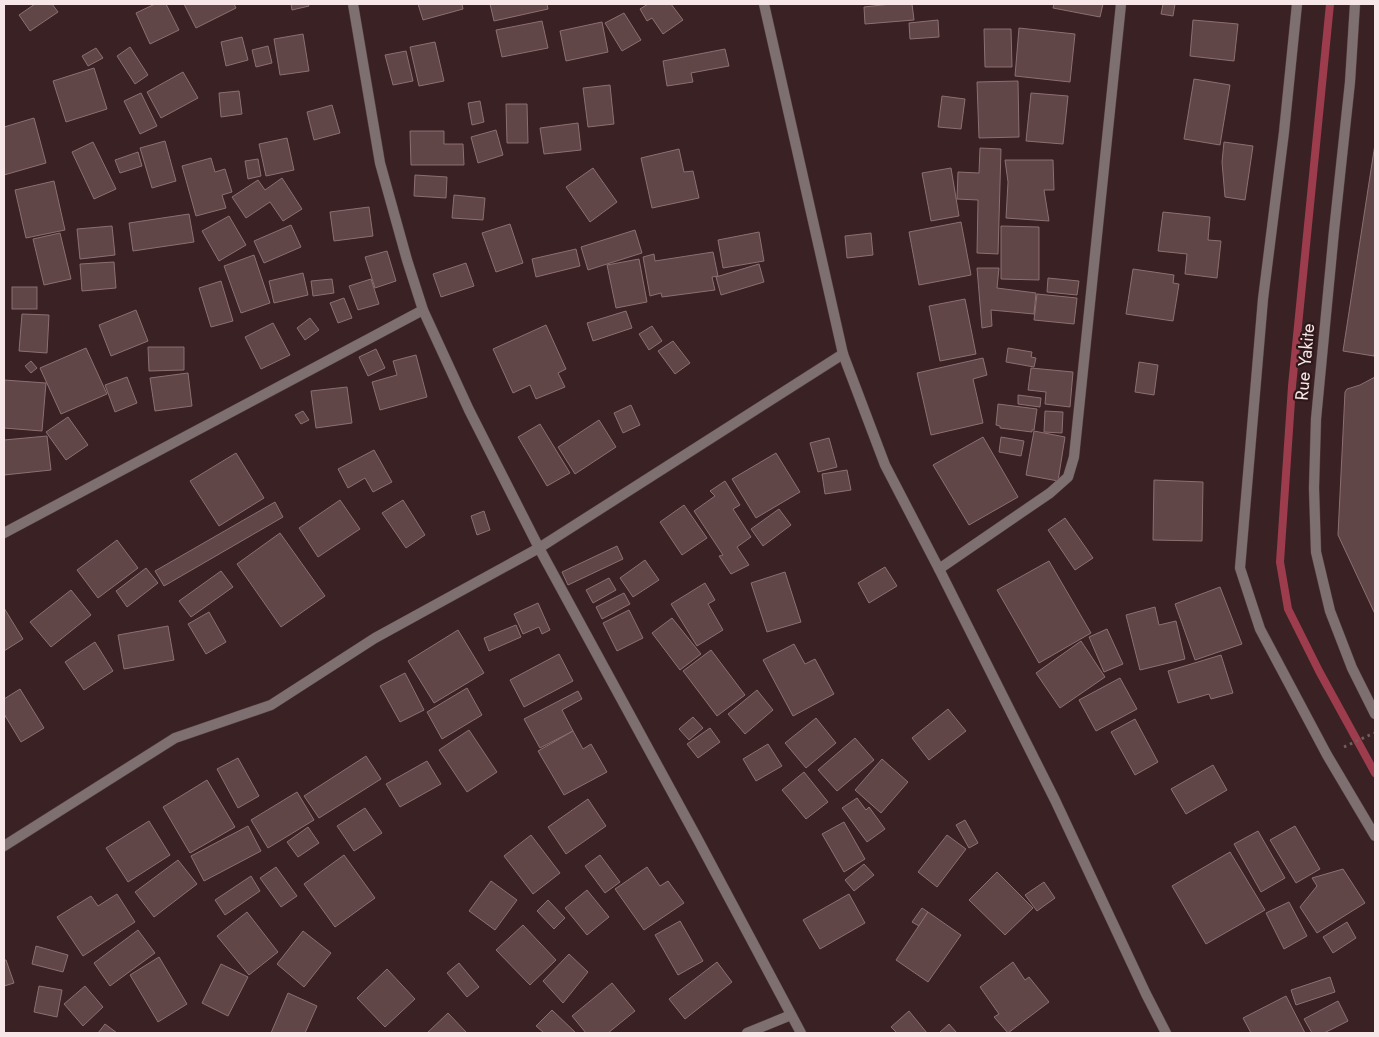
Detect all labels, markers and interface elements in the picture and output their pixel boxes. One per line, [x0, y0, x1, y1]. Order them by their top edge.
street label: Rue Yakite [1289, 322, 1321, 402]

